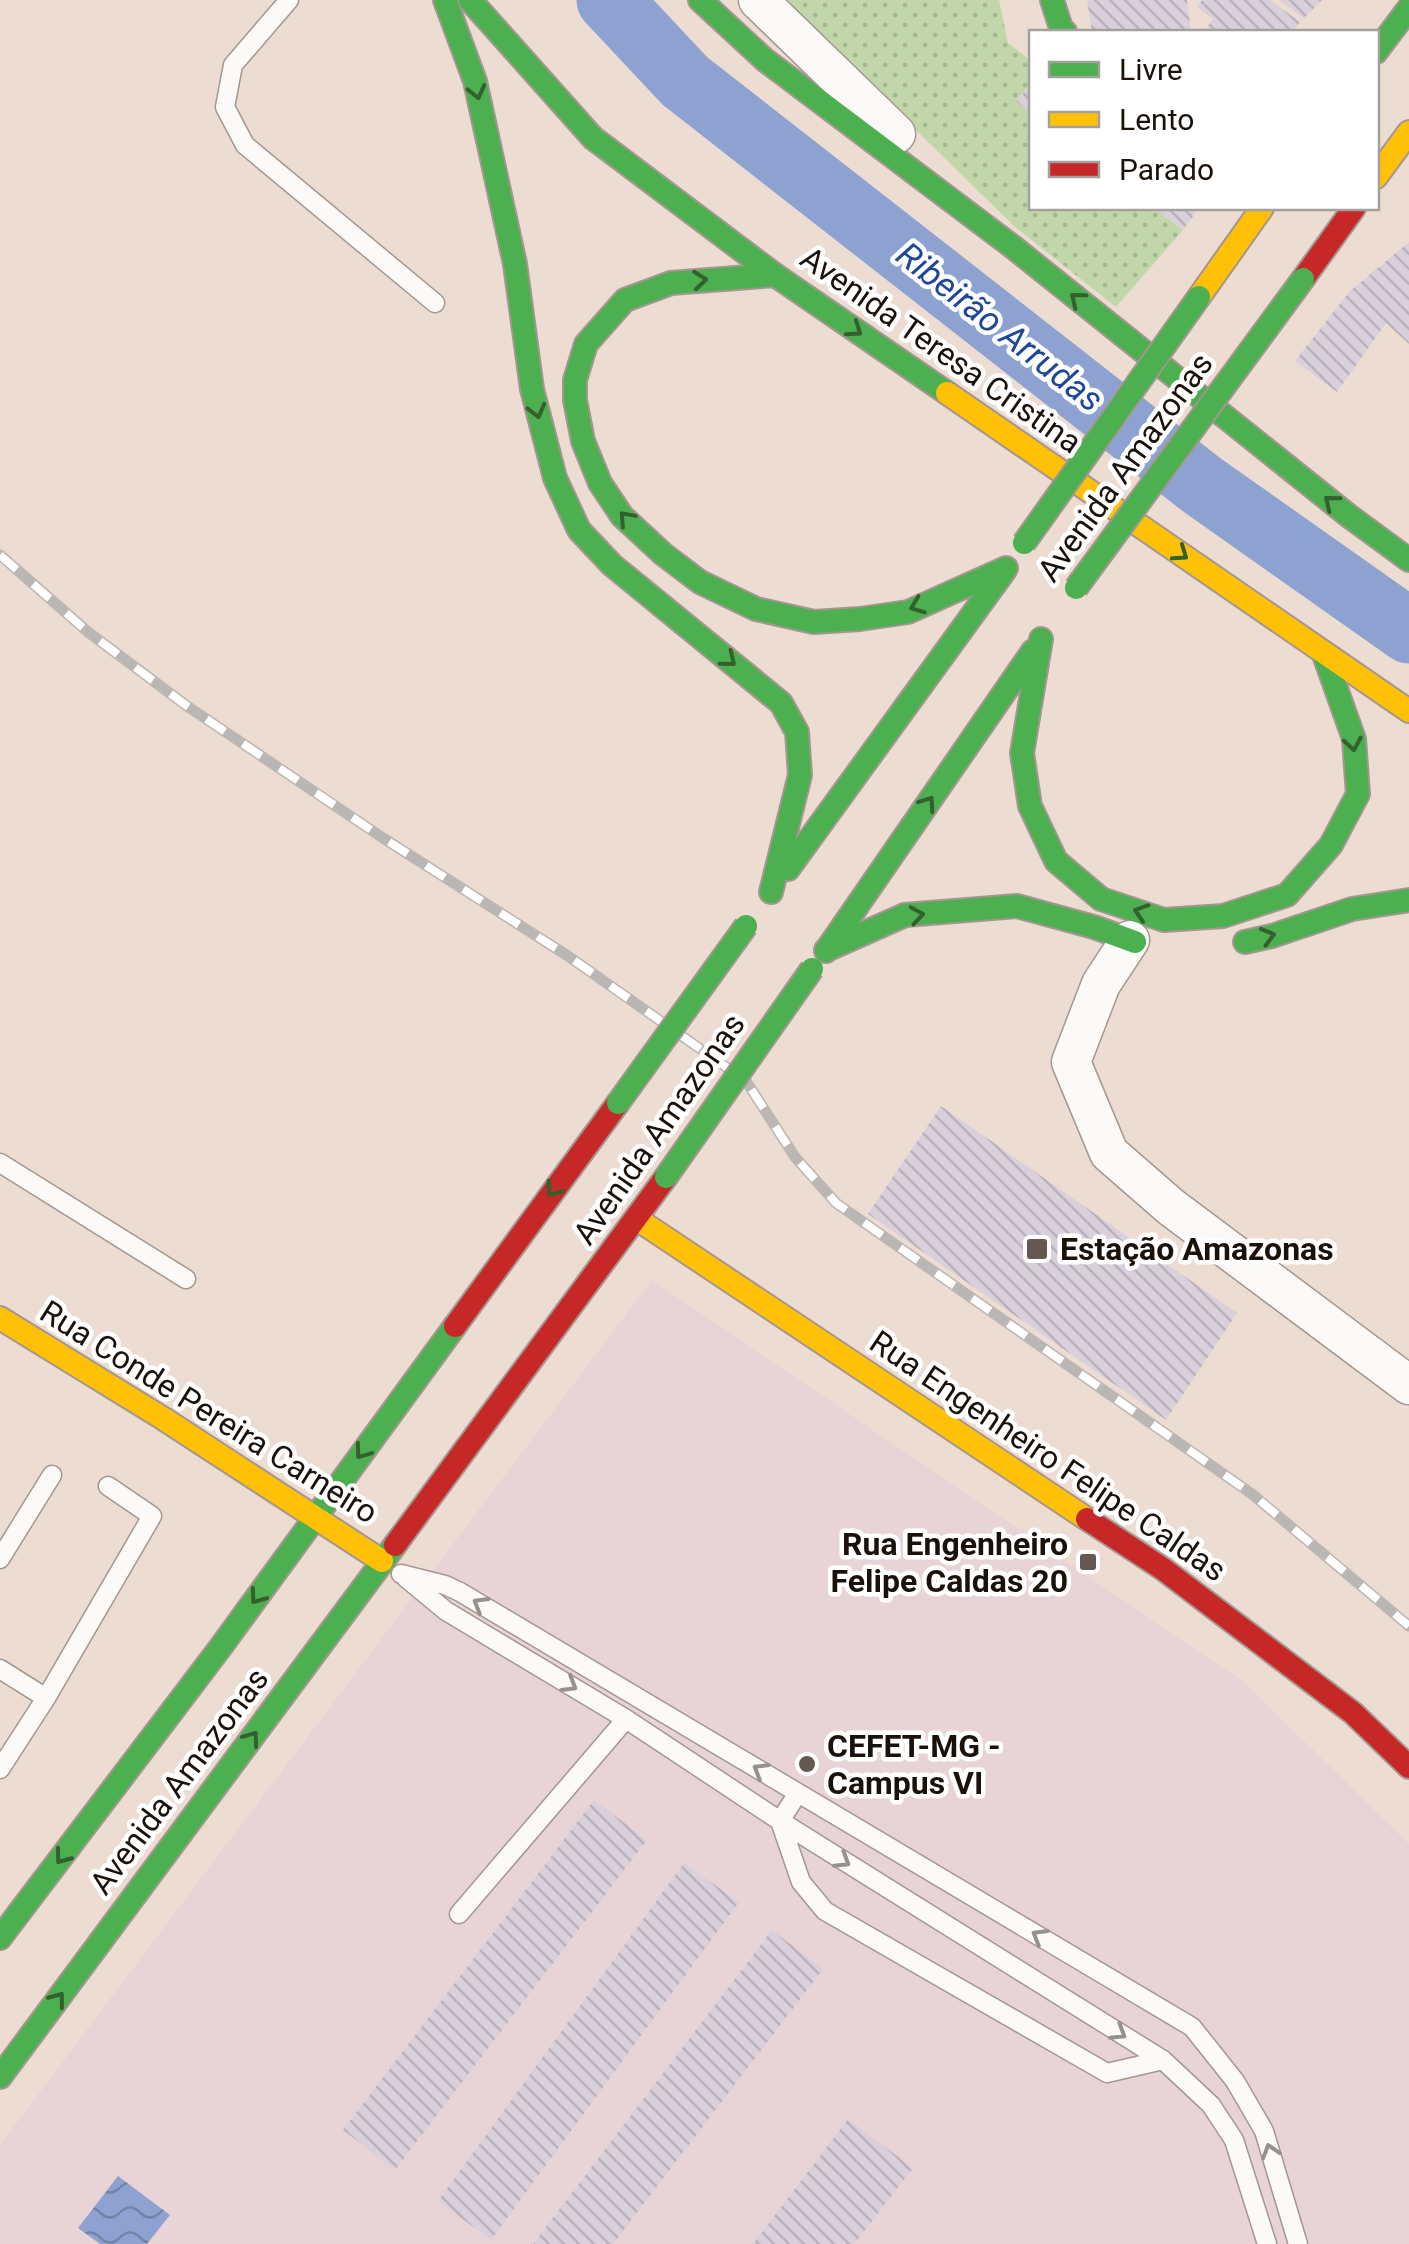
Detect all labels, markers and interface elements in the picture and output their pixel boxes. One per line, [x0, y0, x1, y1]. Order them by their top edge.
legend [1029, 30, 1379, 210]
text: Livre [1119, 52, 1183, 87]
one-way arrow [465, 83, 486, 100]
text: Lento [1119, 102, 1194, 137]
text: Parado [1119, 152, 1214, 187]
water label: Ribeirão Arrudas [888, 234, 1111, 421]
street label: Avenida Teresa Cristina [793, 239, 1089, 461]
one-way arrow [692, 270, 708, 291]
one-way arrow [1071, 293, 1089, 311]
one-way arrow [844, 318, 863, 336]
street label: Avenida Amazonas [1029, 345, 1221, 589]
one-way arrow [526, 402, 547, 419]
one-way arrow [1324, 496, 1342, 514]
one-way arrow [620, 511, 638, 529]
one-way arrow [1169, 542, 1188, 560]
one-way arrow [909, 595, 927, 615]
one-way arrow [717, 648, 735, 666]
one-way arrow [1342, 736, 1363, 752]
one-way arrow [916, 796, 934, 814]
one-way arrow [1134, 904, 1151, 924]
one-way arrow [908, 905, 925, 926]
one-way arrow [1259, 927, 1276, 948]
street label: Avenida Amazonas [565, 1006, 753, 1252]
one-way arrow [548, 1179, 565, 1197]
place label: Estação Amazonas [1060, 1230, 1334, 1268]
marker: Estação Amazonas [1024, 1236, 1050, 1262]
street label: Rua Conde Pereira Carneiro [33, 1292, 385, 1532]
street label: Rua Engenheiro Felipe Caldas [863, 1323, 1233, 1589]
one-way arrow [356, 1441, 374, 1460]
place label: Rua Engenheiro Felipe Caldas 20 [831, 1525, 1068, 1600]
marker: Rua Engenheiro Felipe Caldas 20 [1077, 1551, 1099, 1573]
one-way arrow [251, 1586, 269, 1604]
one-way arrow [473, 1597, 491, 1616]
street label: Avenida Amazonas [82, 1661, 276, 1901]
one-way arrow [559, 1673, 577, 1692]
place label: CEFET-MG - Campus VI [827, 1727, 1001, 1802]
one-way arrow [240, 1731, 258, 1749]
marker: CEFET-MG - Campus VI [796, 1753, 818, 1775]
one-way arrow [753, 1763, 771, 1782]
one-way arrow [56, 1846, 73, 1864]
one-way arrow [833, 1848, 851, 1867]
one-way arrow [1032, 1929, 1050, 1948]
one-way arrow [47, 1992, 64, 2010]
one-way arrow [1108, 2021, 1126, 2040]
one-way arrow [1261, 2143, 1282, 2160]

